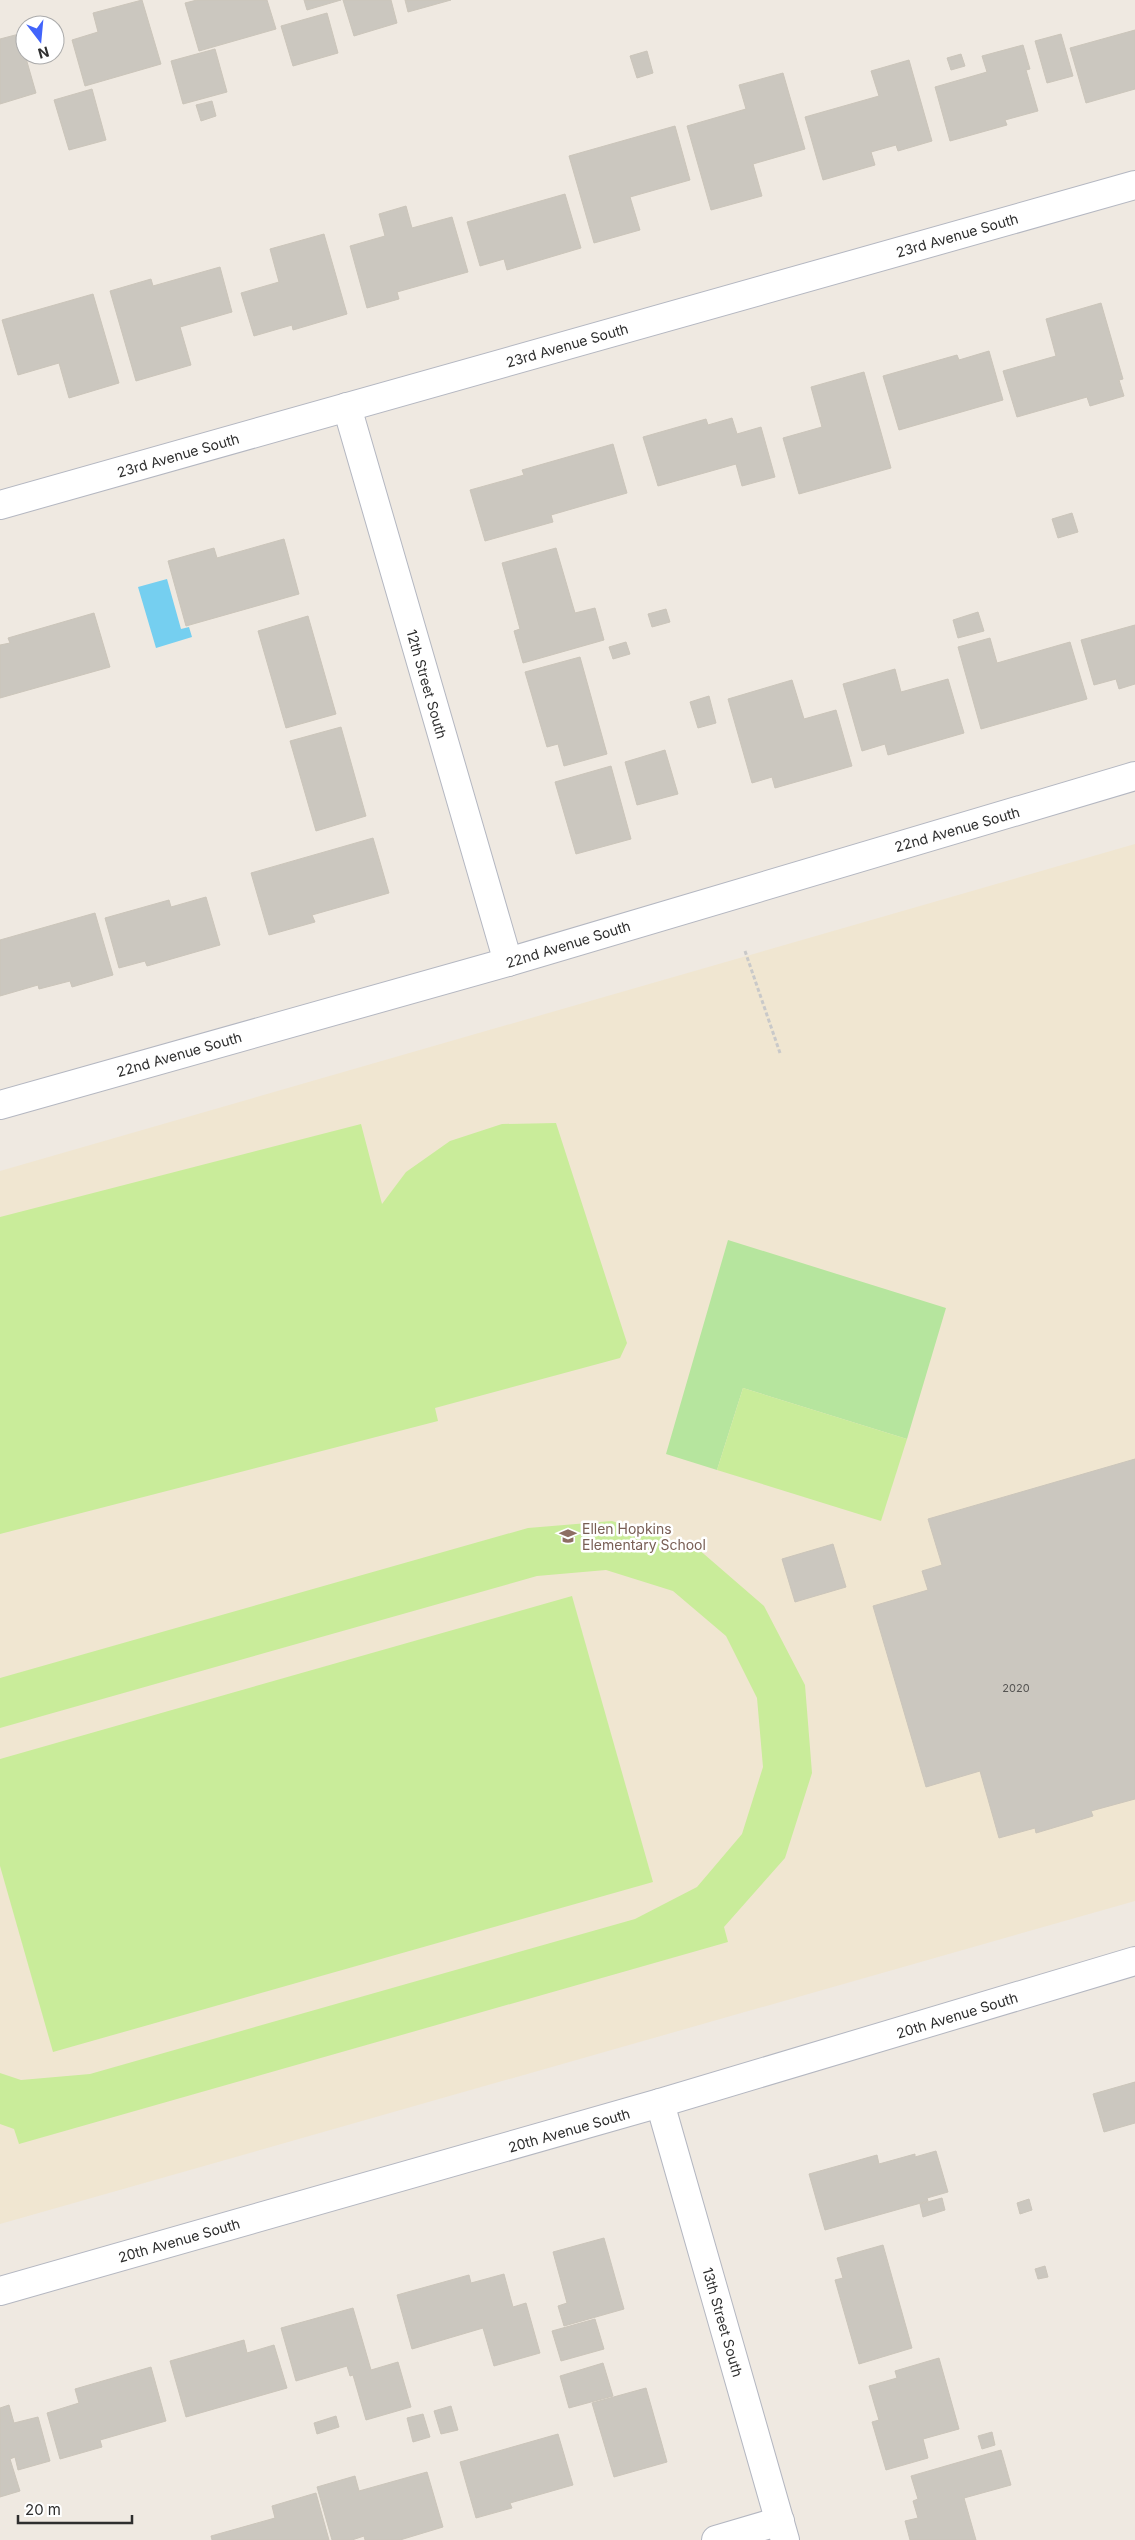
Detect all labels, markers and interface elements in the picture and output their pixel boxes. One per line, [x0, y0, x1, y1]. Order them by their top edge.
north arrow [15, 15, 65, 65]
text: N [36, 43, 51, 63]
street label: 23rd Avenue South [894, 209, 1020, 261]
street label: 23rd Avenue South [504, 319, 630, 371]
street label: 23rd Avenue South [115, 429, 241, 481]
street label: 12th Street South [403, 627, 451, 741]
street label: 22nd Avenue South [892, 803, 1022, 855]
street label: 22nd Avenue South [504, 917, 632, 971]
street label: 22nd Avenue South [114, 1028, 244, 1080]
place label: Ellen Hopkins Elementary School [582, 1520, 706, 1553]
school or university icon: Ellen Hopkins Elementary School [558, 1526, 578, 1546]
house number: 2020 [1002, 1681, 1030, 1695]
street label: 20th Avenue South [894, 1988, 1020, 2042]
street label: 20th Avenue South [506, 2104, 632, 2156]
street label: 20th Avenue South [116, 2214, 242, 2266]
street label: 13th Street South [699, 2265, 747, 2379]
scale bar [18, 2492, 131, 2524]
text: 20 m [25, 2500, 61, 2519]

